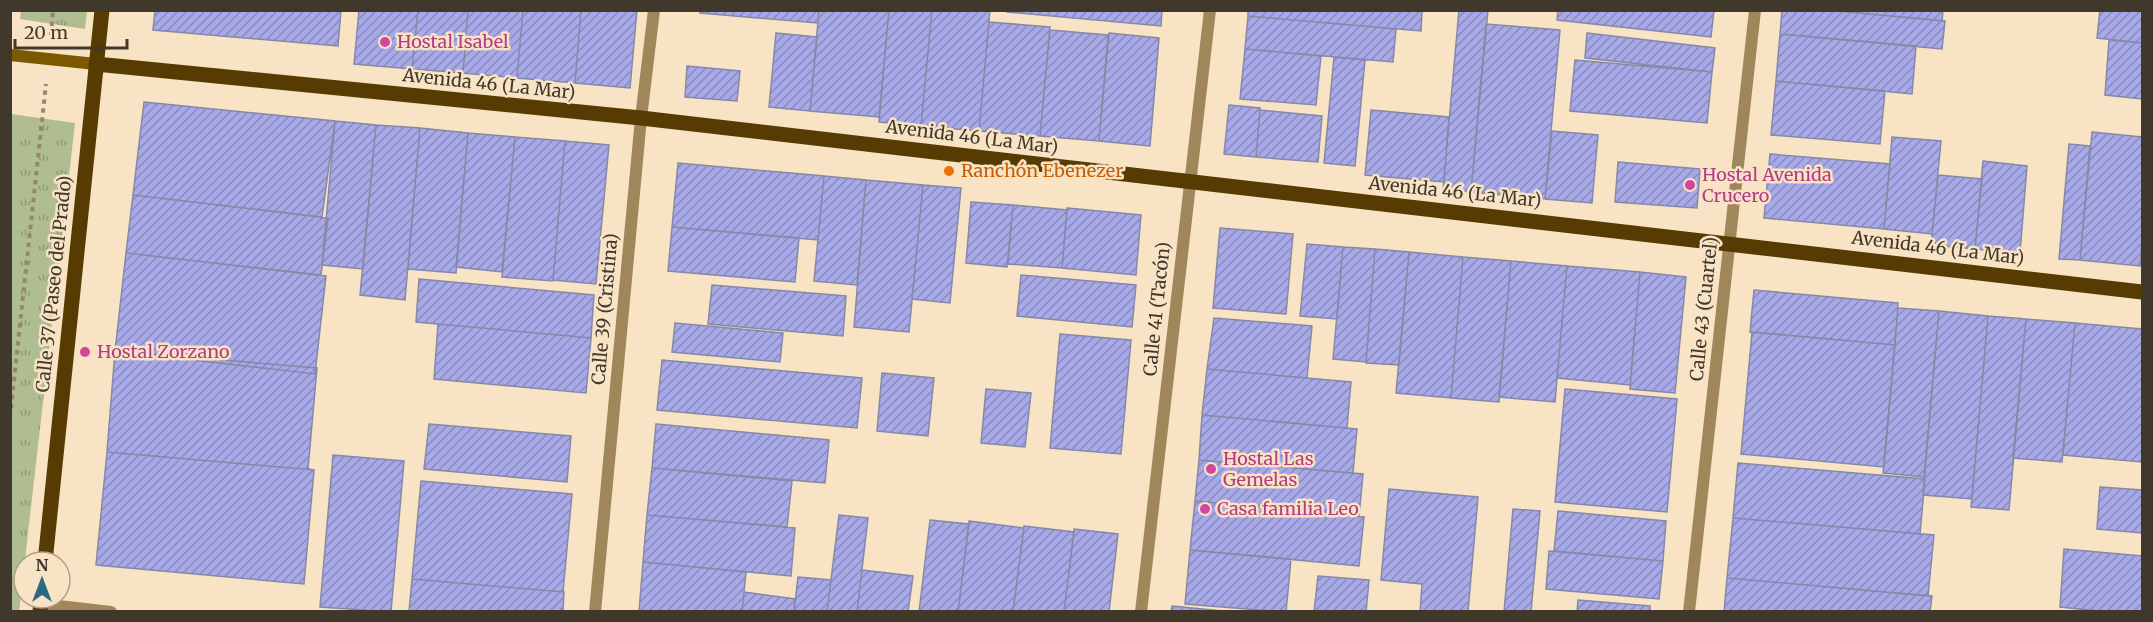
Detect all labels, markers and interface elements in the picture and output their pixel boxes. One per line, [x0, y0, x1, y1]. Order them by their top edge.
scale bar [15, 12, 128, 50]
text: 20 m [24, 21, 68, 44]
place label: Hostal Isabel [397, 30, 509, 53]
marker: Hostal Isabel [378, 35, 392, 49]
street label: Avenida 46 (La Mar) [401, 63, 577, 104]
street label: Avenida 46 (La Mar) [883, 114, 1060, 158]
place label: Ranchón Ebenezer [961, 159, 1123, 182]
place label: Hostal Avenida Crucero [1702, 163, 1832, 207]
marker: Ranchón Ebenezer [942, 164, 956, 178]
street label: Avenida 46 (La Mar) [1367, 171, 1543, 212]
street label: Calle 37 (Paseo del Prado) [31, 174, 76, 394]
marker: Hostal Avenida Crucero [1683, 178, 1697, 192]
street label: Avenida 46 (La Mar) [1849, 225, 2026, 269]
street label: Calle 39 (Cristina) [586, 232, 623, 386]
street label: Calle 43 (Cuartel) [1684, 236, 1723, 382]
street label: Calle 41 (Tacón) [1138, 241, 1175, 377]
place label: Hostal Zorzano [97, 340, 230, 363]
marker: Hostal Zorzano [78, 345, 92, 359]
place label: Hostal Las Gemelas [1223, 447, 1314, 491]
marker: Hostal Las Gemelas [1204, 462, 1218, 476]
place label: Casa familia Leo [1217, 497, 1359, 520]
marker: Casa familia Leo [1198, 502, 1212, 516]
north arrow [12, 550, 72, 610]
text: N [36, 555, 49, 575]

